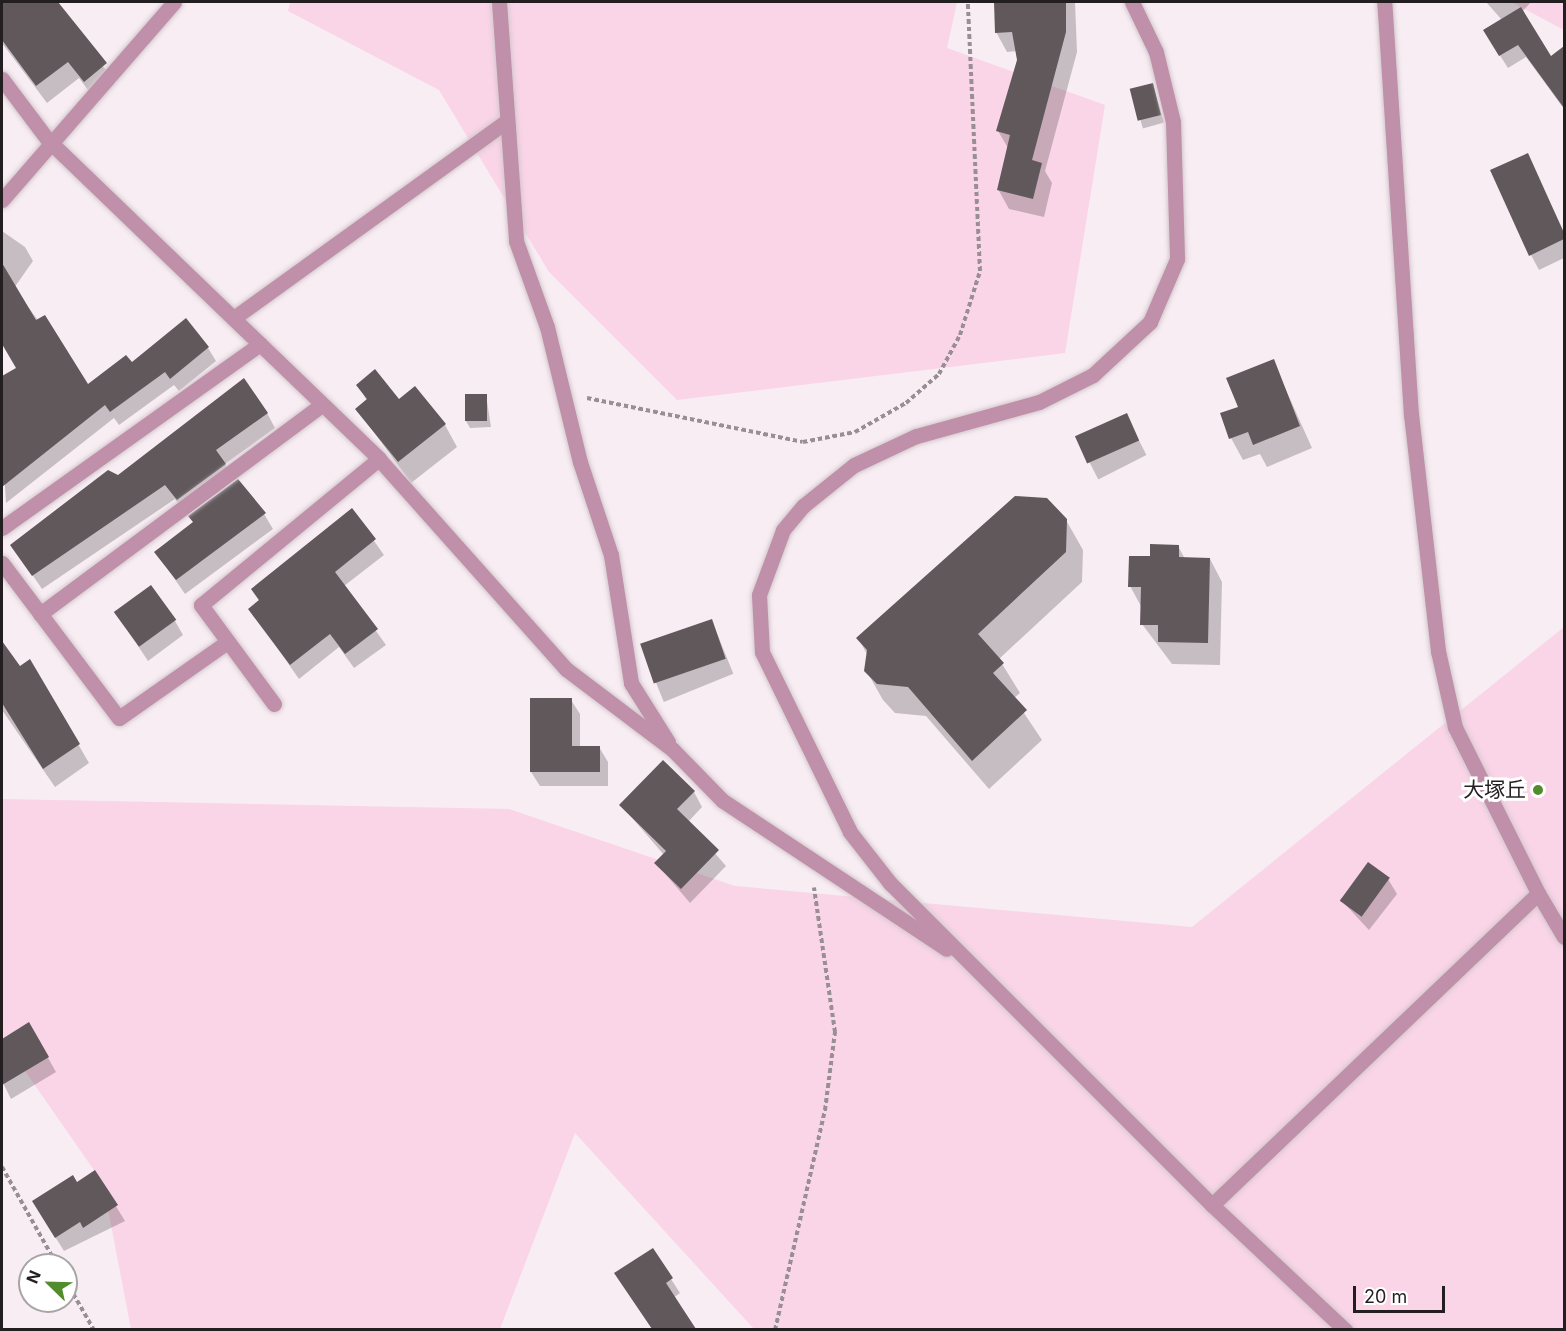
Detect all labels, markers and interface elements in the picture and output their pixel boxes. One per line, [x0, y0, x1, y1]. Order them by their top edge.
place label: 大塚丘 [1463, 777, 1526, 803]
marker: 大塚丘 [1531, 783, 1545, 797]
north arrow [18, 1253, 78, 1313]
text: N [22, 1267, 45, 1286]
scale bar [1356, 1274, 1448, 1312]
text: 20 m [1364, 1286, 1407, 1307]

